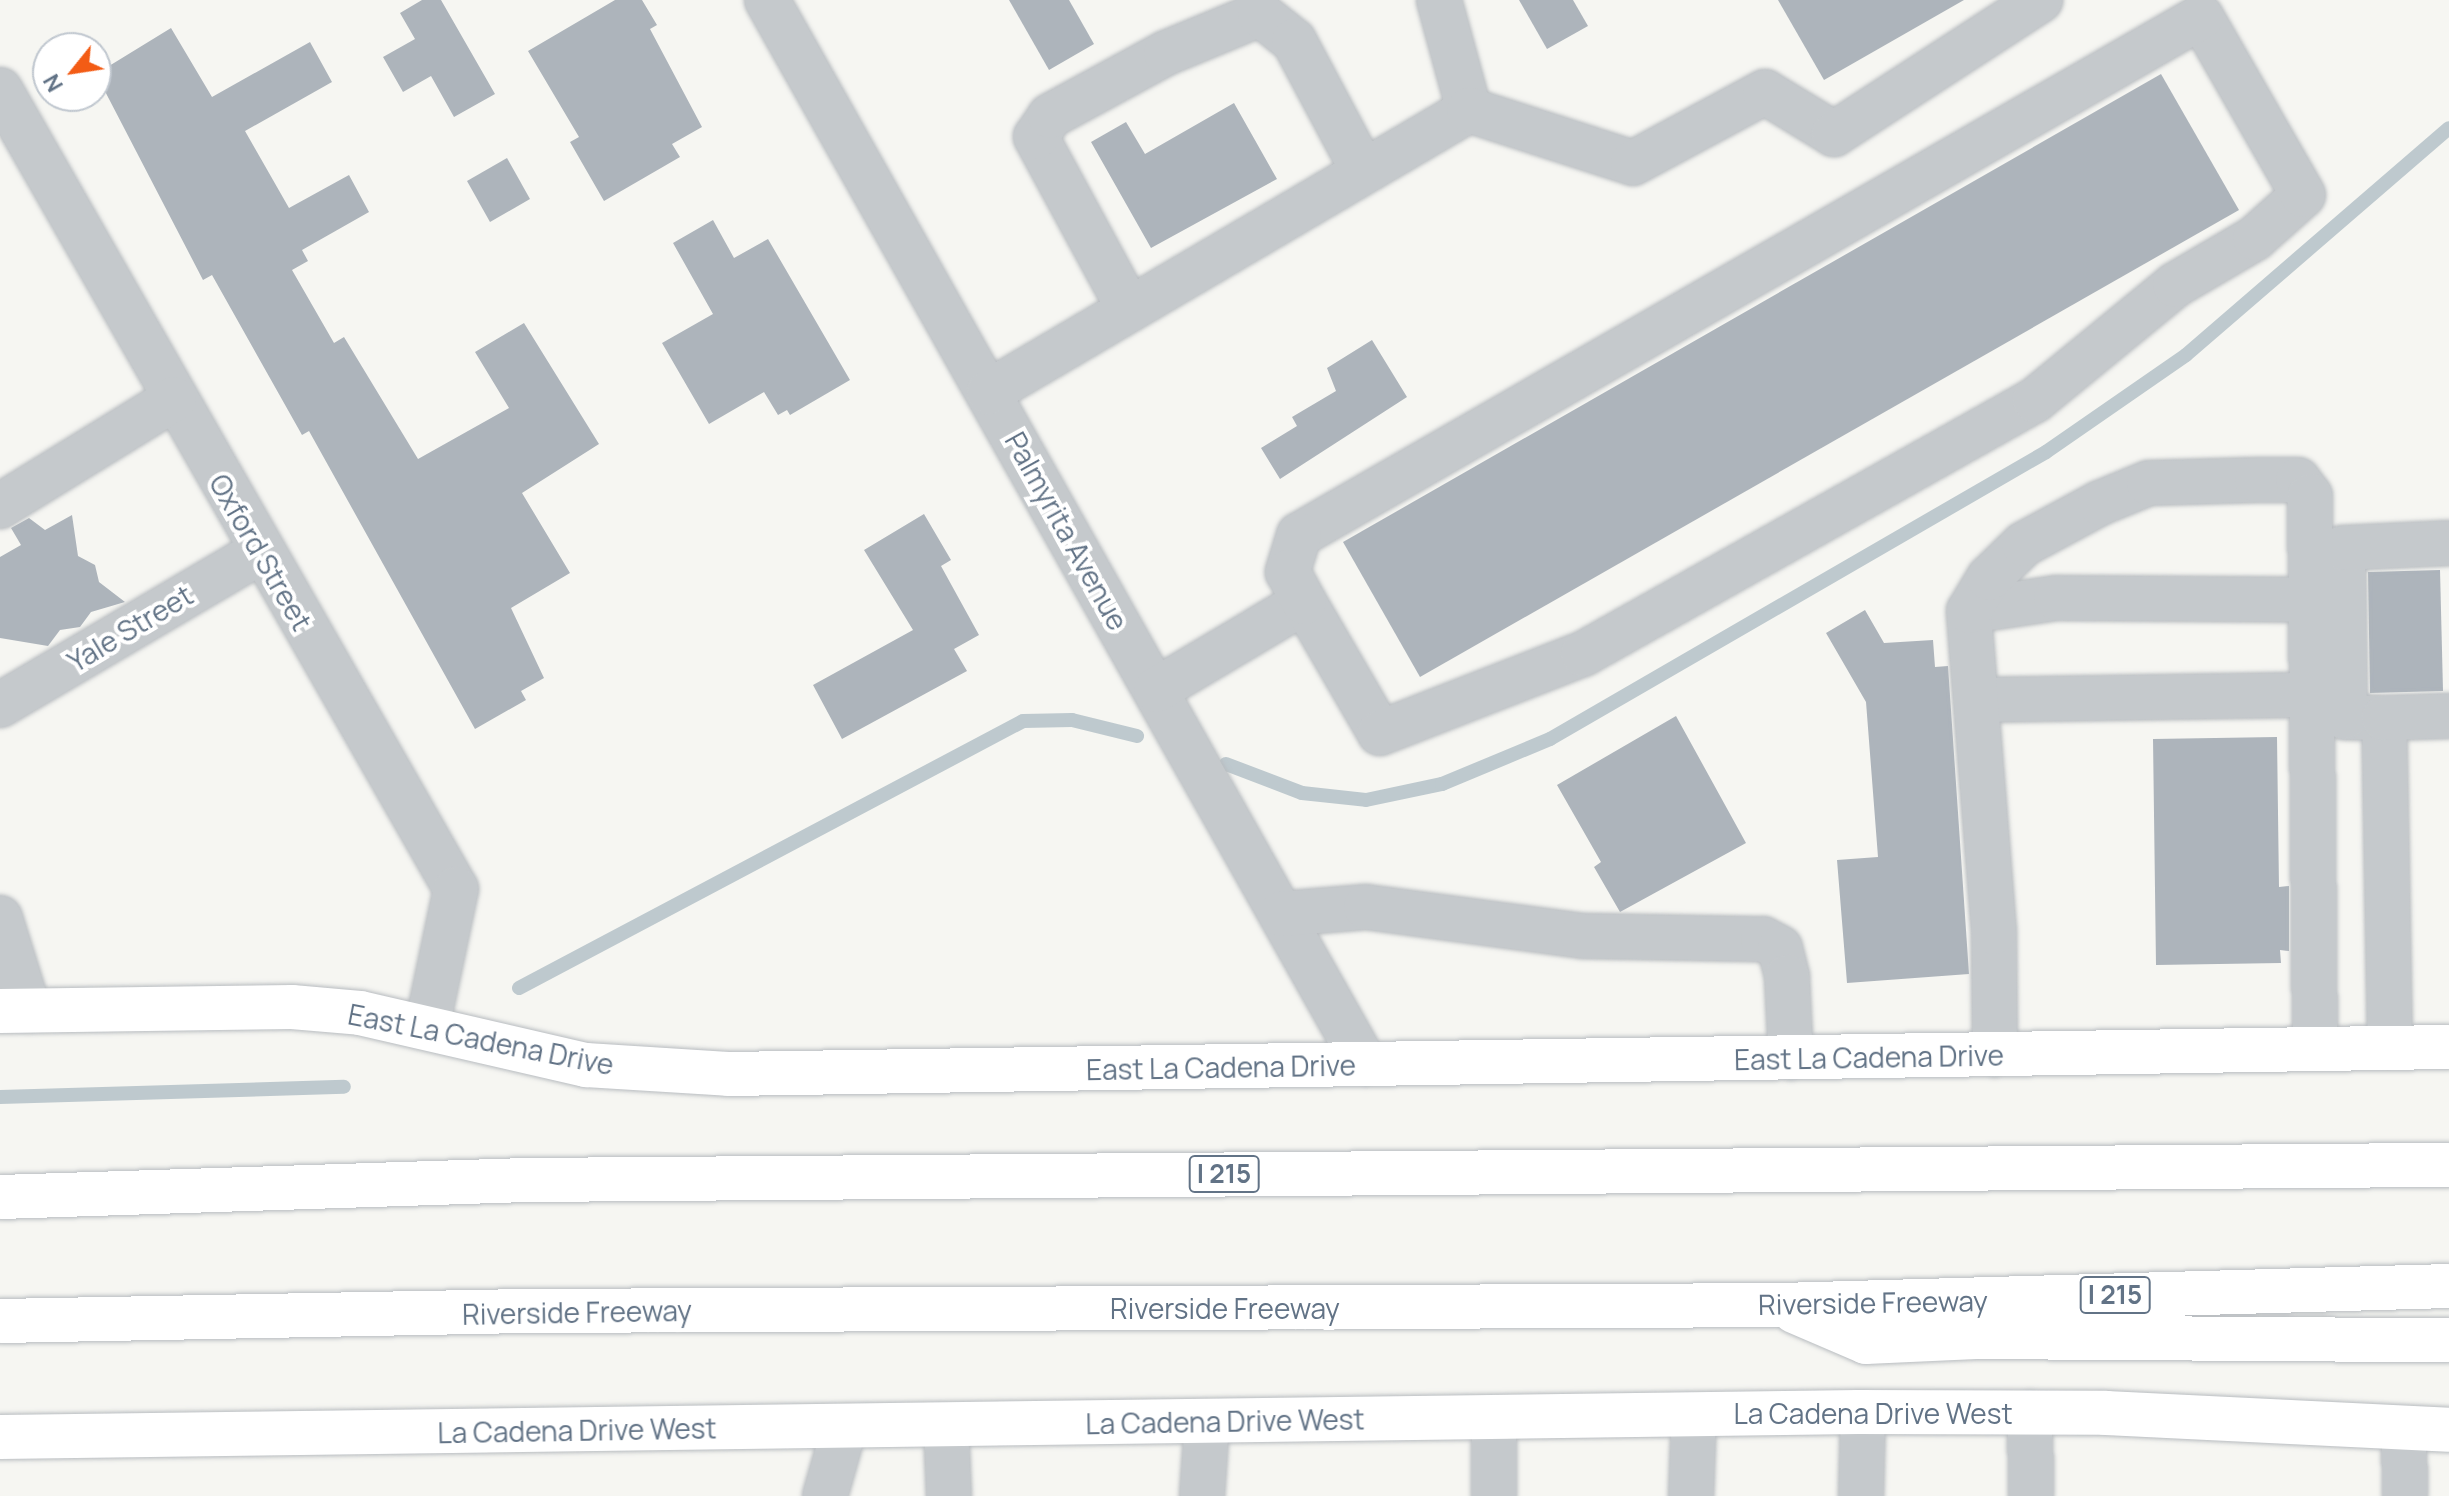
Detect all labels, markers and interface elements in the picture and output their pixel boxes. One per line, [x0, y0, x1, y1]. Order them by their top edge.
north arrow [32, 32, 112, 112]
text: N [36, 69, 70, 97]
street label: Palmyrita Avenue [999, 426, 1135, 636]
street label: Oxford Street [203, 468, 319, 636]
street label: Yale Street [62, 578, 198, 678]
street label: East La Cadena Drive [345, 997, 617, 1081]
street label: East La Cadena Drive [1734, 1038, 2004, 1076]
street label: East La Cadena Drive [1086, 1048, 1356, 1086]
road number: I 215 [1188, 1152, 1260, 1196]
road number: I 215 [2079, 1273, 2151, 1317]
street label: Riverside Freeway [1758, 1283, 1988, 1321]
street label: Riverside Freeway [1110, 1291, 1340, 1325]
street label: Riverside Freeway [462, 1293, 692, 1331]
street label: La Cadena Drive West [1733, 1396, 2013, 1430]
street label: La Cadena Drive West [1085, 1402, 1365, 1440]
street label: La Cadena Drive West [437, 1411, 717, 1449]

